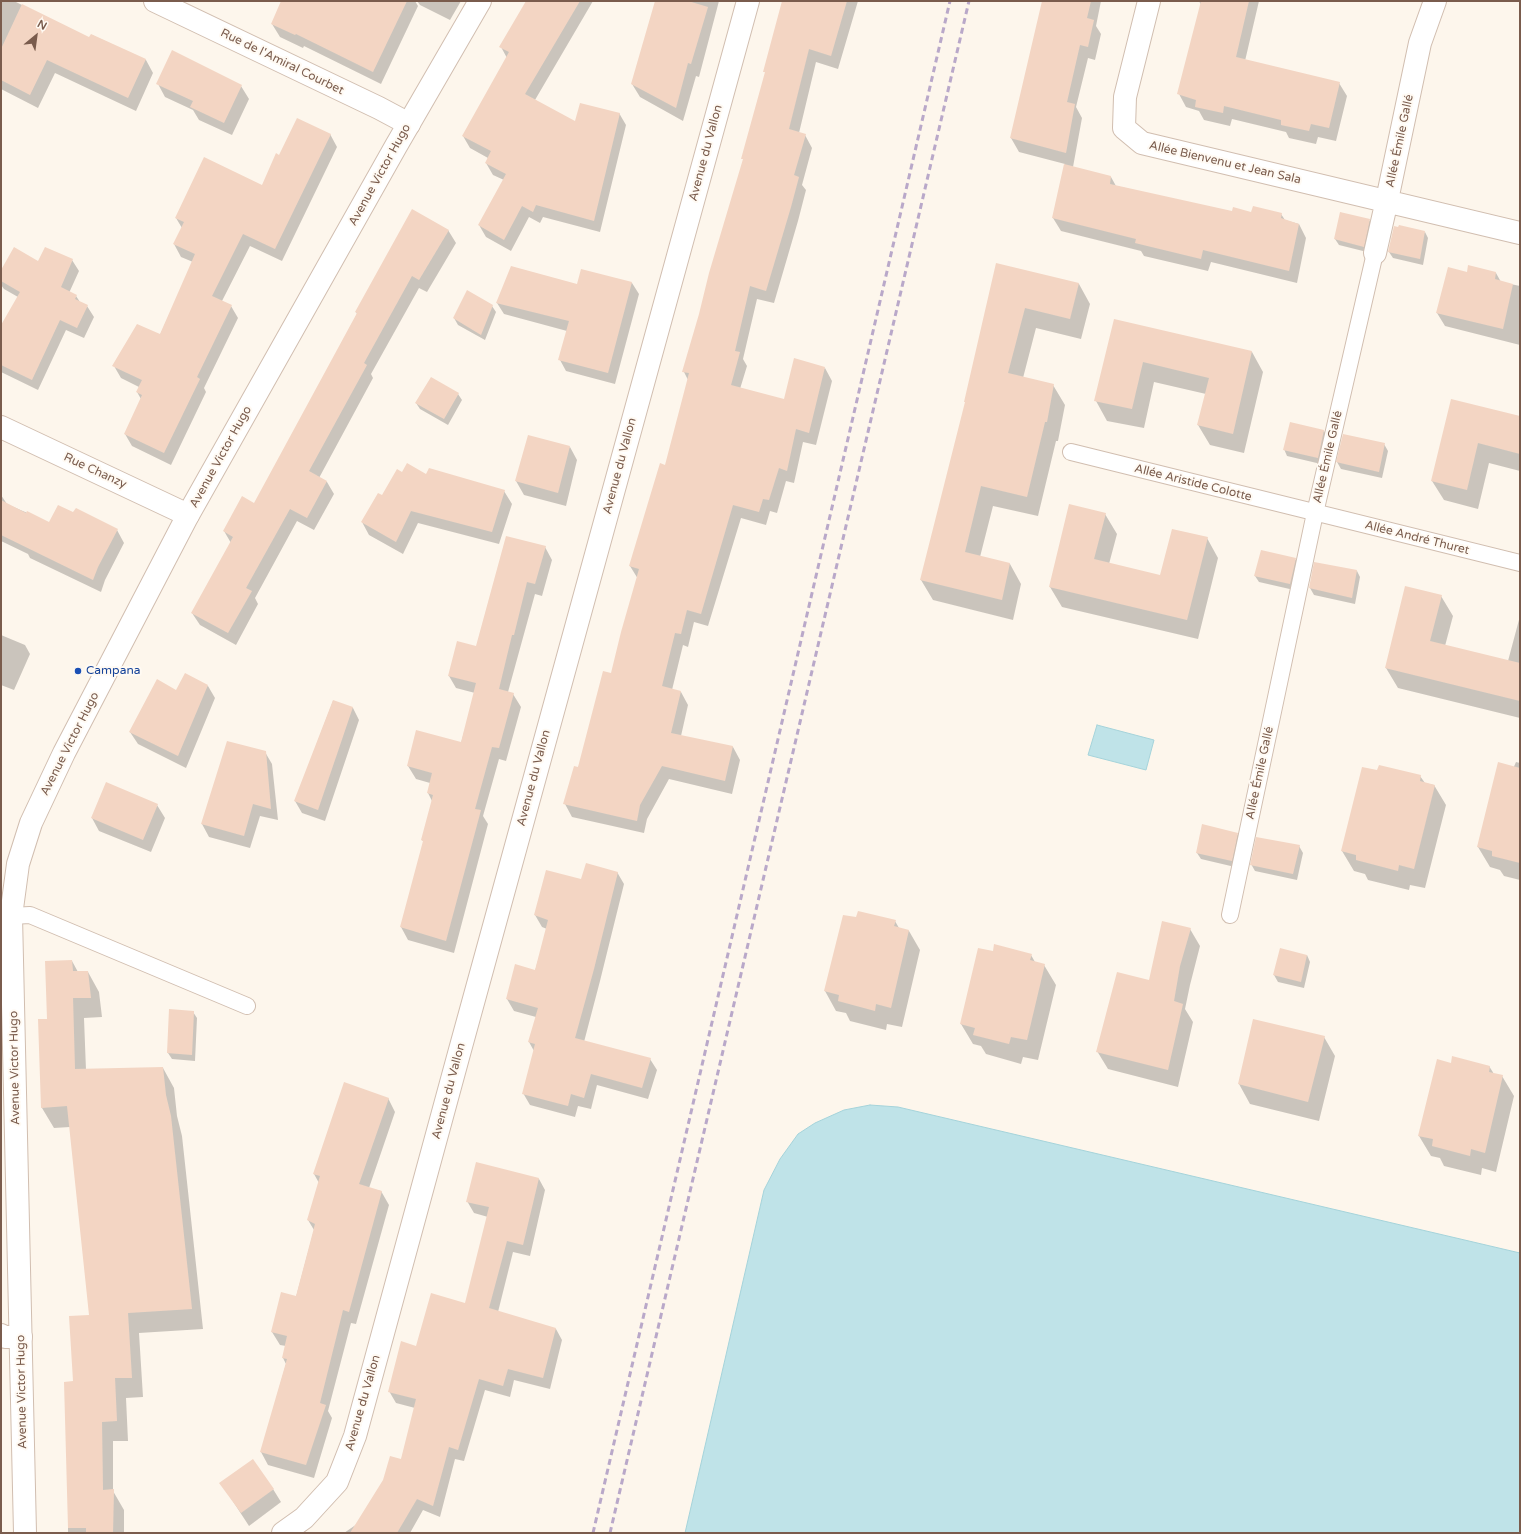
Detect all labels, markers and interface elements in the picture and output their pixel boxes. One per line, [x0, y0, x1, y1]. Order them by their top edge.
north arrow [16, 16, 56, 56]
text: N [35, 17, 49, 33]
street label: Rue de l'Amiral Courbet [218, 26, 346, 98]
street label: Allée Émile Gallé [1383, 93, 1417, 189]
street label: Avenue du Vallon [686, 103, 726, 203]
street label: Avenue Victor Hugo [346, 122, 414, 228]
street label: Allée Bienvenu et Jean Sala [1148, 139, 1302, 187]
street label: Avenue Victor Hugo [187, 404, 255, 510]
street label: Allée Émile Gallé [1310, 409, 1346, 505]
street label: Avenue du Vallon [600, 416, 640, 516]
street label: Rue Chanzy [61, 450, 129, 492]
street label: Allée Aristide Colotte [1133, 461, 1253, 505]
street label: Allée André Thuret [1363, 518, 1471, 558]
place label: Campana [86, 664, 140, 678]
marker: Campana [73, 666, 83, 676]
street label: Avenue Victor Hugo [38, 690, 102, 798]
street label: Allée Émile Gallé [1243, 725, 1277, 821]
street label: Avenue du Vallon [514, 728, 554, 828]
street label: Avenue Victor Hugo [7, 1011, 23, 1125]
street label: Avenue du Vallon [429, 1041, 469, 1141]
street label: Avenue Victor Hugo [14, 1335, 30, 1449]
street label: Avenue du Vallon [342, 1353, 384, 1453]

